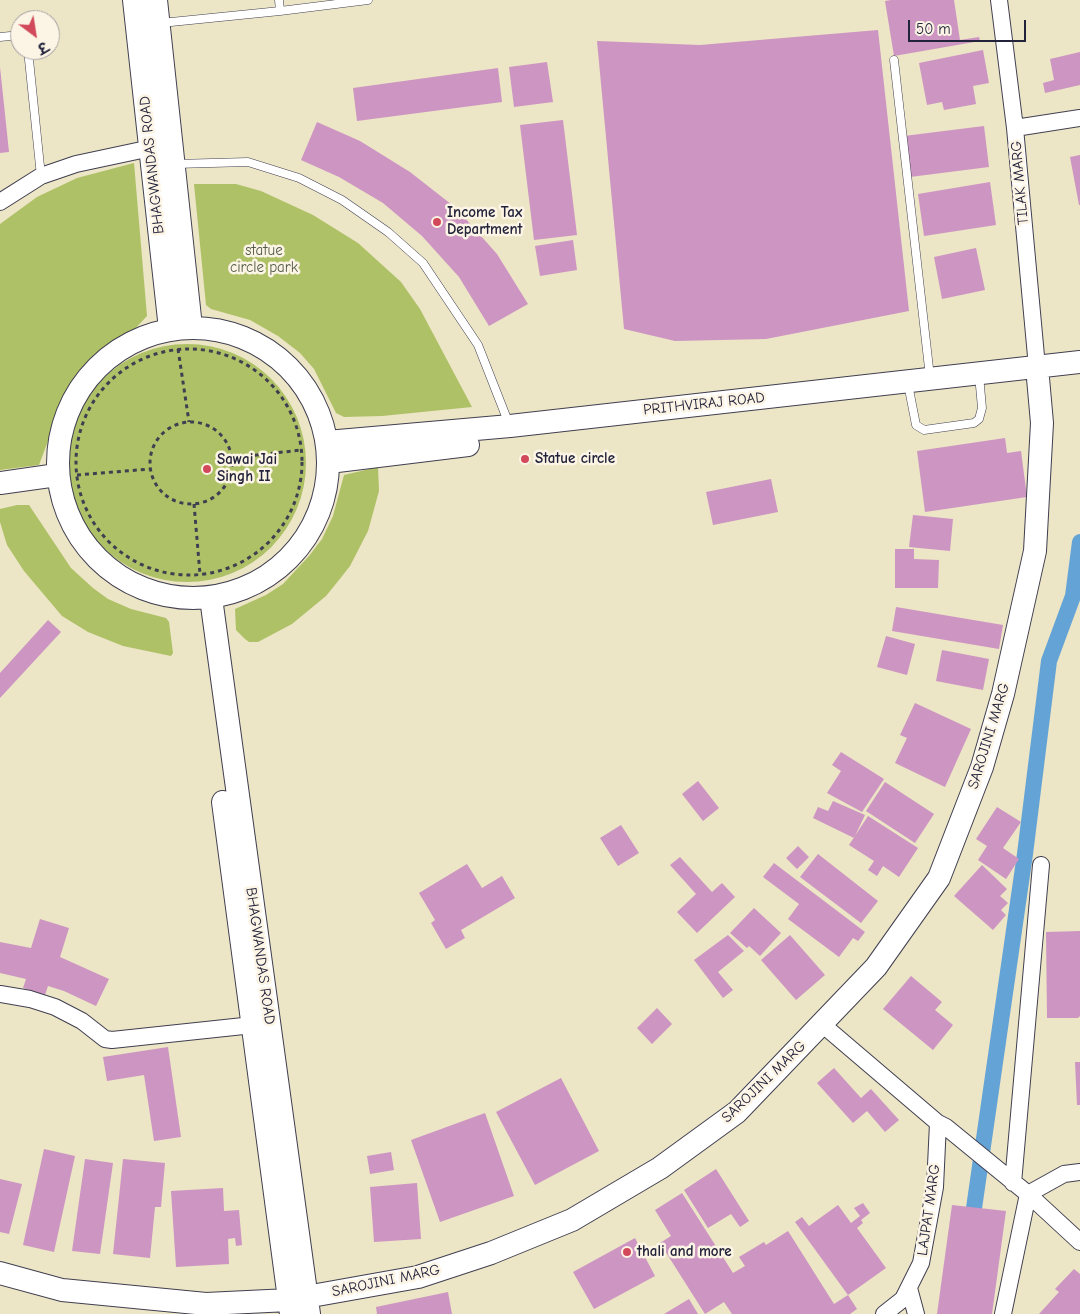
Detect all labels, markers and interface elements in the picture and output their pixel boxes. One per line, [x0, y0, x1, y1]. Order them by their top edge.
north arrow [10, 10, 60, 60]
scale bar [910, 10, 1028, 42]
text: 50 m [916, 20, 951, 38]
text: उ [34, 38, 51, 57]
street label: BHAGWANDAS ROAD [136, 95, 168, 235]
street label: TILAK MARG [1007, 140, 1033, 226]
place label: Income Tax Department [447, 204, 522, 239]
marker: Income Tax Department [431, 216, 443, 228]
park label: statue circle park [230, 242, 298, 277]
street label: PRITHVIRAJ ROAD [642, 389, 766, 419]
place label: Statue circle [535, 450, 615, 468]
place label: Sawai Jai Singh II [217, 451, 277, 486]
marker: Statue circle [519, 453, 531, 465]
marker: Sawai Jai Singh II [201, 463, 213, 475]
street label: SAROJINI MARG [964, 681, 1014, 791]
street label: BHAGWANDAS ROAD [241, 886, 279, 1026]
street label: SAROJINI MARG [718, 1037, 810, 1127]
street label: LAJPAT MARG [914, 1163, 944, 1257]
place label: thali and more [637, 1243, 732, 1261]
marker: thali and more [621, 1246, 633, 1258]
street label: SAROJINI MARG [330, 1261, 442, 1301]

